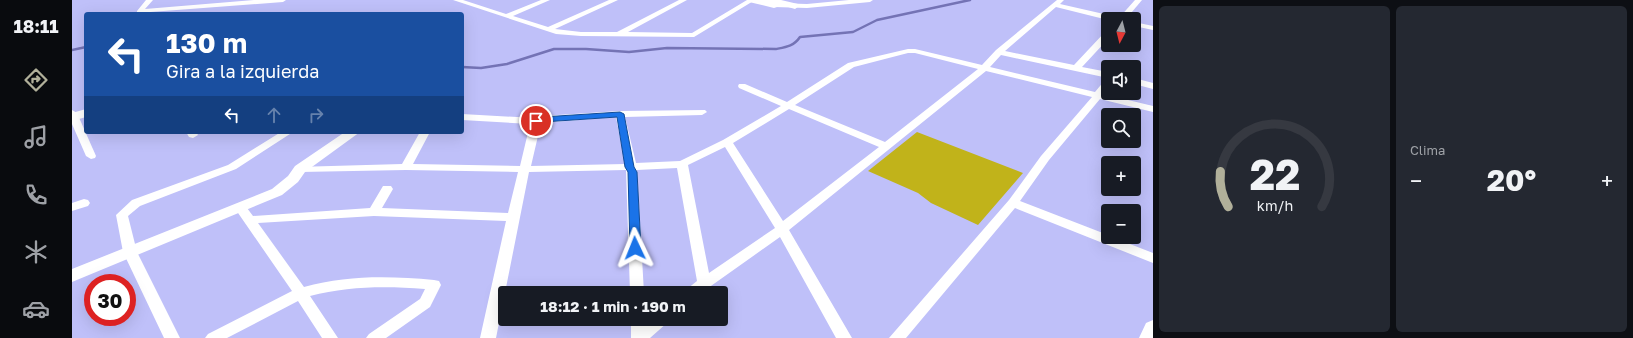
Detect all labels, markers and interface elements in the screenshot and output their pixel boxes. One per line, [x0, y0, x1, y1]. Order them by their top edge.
north arrow [1101, 12, 1141, 52]
map controls [1101, 12, 1141, 244]
text: 18:11 [13, 15, 59, 37]
text: 130 m [166, 26, 247, 59]
icon: left [100, 28, 152, 80]
text: Gira a la izquierda [166, 60, 319, 82]
button: sound [1101, 60, 1141, 100]
icon: directions [22, 66, 50, 94]
icon: left [221, 104, 243, 126]
icon: ahead [263, 104, 285, 126]
icon: right [305, 104, 327, 126]
pin [519, 104, 553, 138]
button: search [1101, 108, 1141, 148]
icon: arrive [525, 110, 547, 132]
icon: music [22, 123, 50, 151]
text: Clima [1410, 142, 1445, 158]
text: 22 [1249, 149, 1300, 199]
button: + [1101, 156, 1141, 196]
text: 20° [1487, 162, 1536, 198]
text: − [1410, 167, 1422, 194]
text: + [1601, 167, 1613, 194]
icon: phone [22, 181, 50, 209]
text: km/h [1256, 197, 1293, 214]
button: − [1101, 204, 1141, 244]
position arrow [614, 227, 656, 269]
icon: climate [22, 238, 50, 266]
speed limit sign: 30 [84, 274, 136, 326]
icon: car [22, 295, 50, 323]
text: 18:12 · 1 min · 190 m [540, 297, 686, 315]

